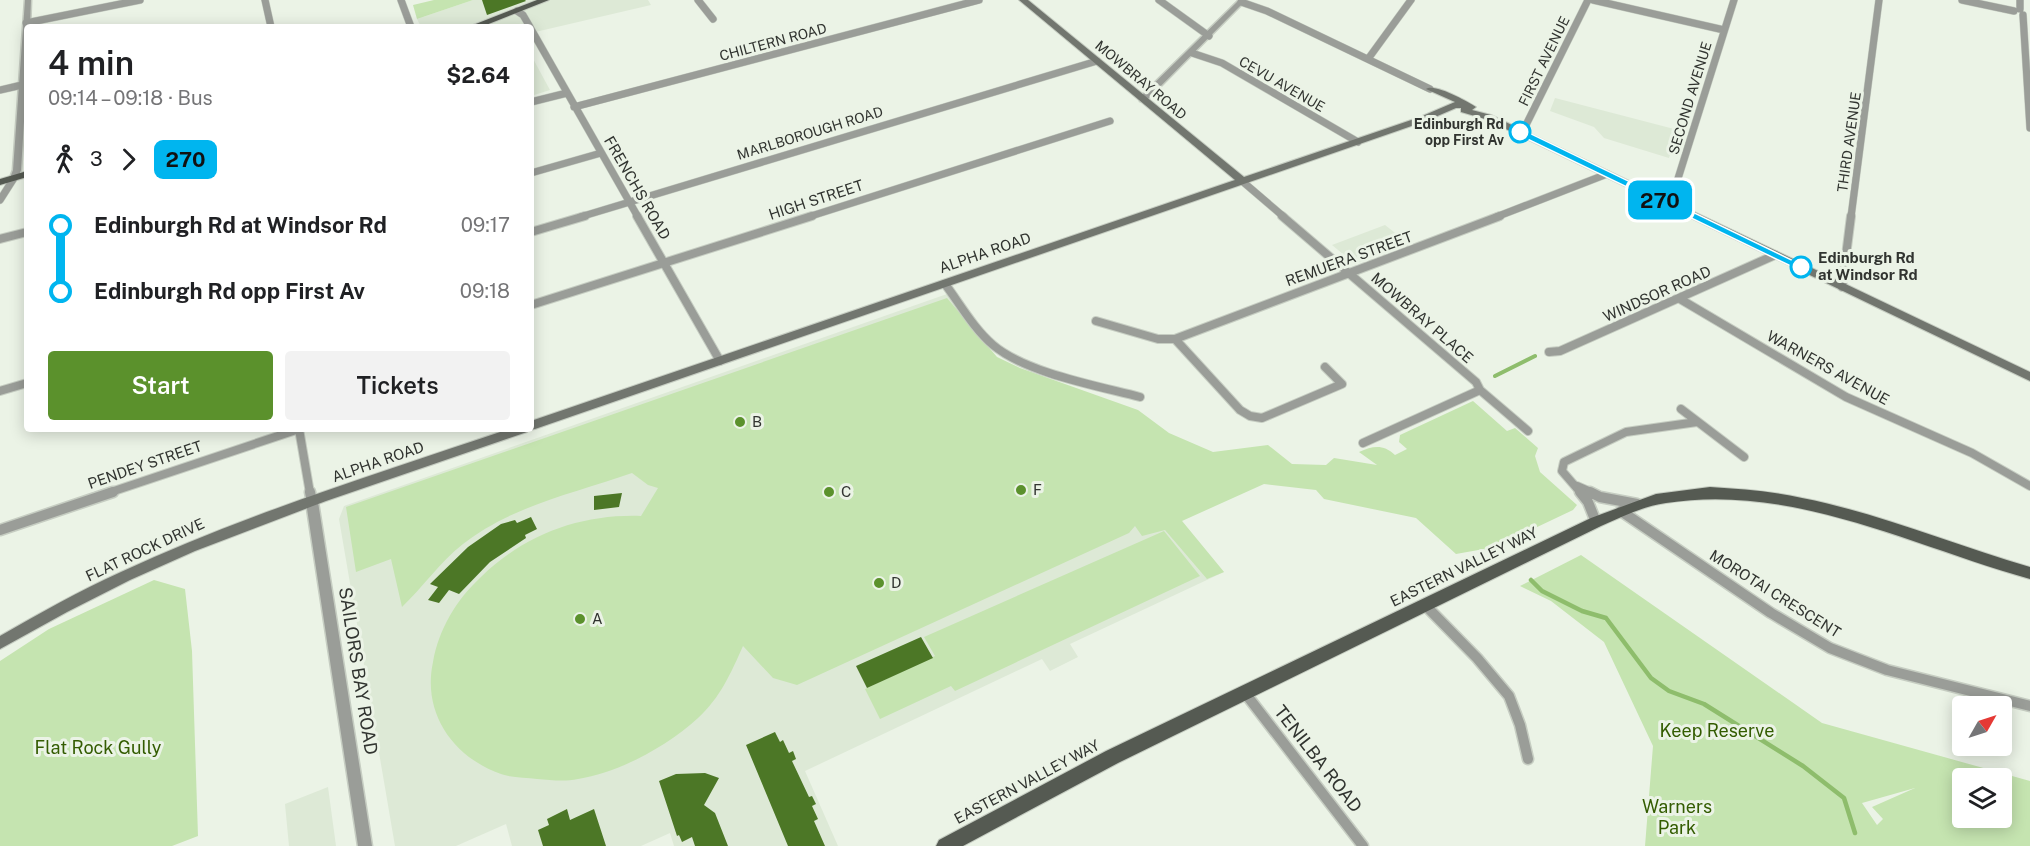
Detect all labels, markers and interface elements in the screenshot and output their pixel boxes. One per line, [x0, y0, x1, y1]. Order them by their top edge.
street label: FIRST AVENUE [1515, 14, 1573, 108]
street label: CHILTERN ROAD [718, 20, 828, 64]
street label: MOWBRAY ROAD [1092, 37, 1190, 123]
street label: SECOND AVENUE [1665, 40, 1715, 156]
text: 4 min [48, 44, 134, 82]
street label: CEVU AVENUE [1236, 53, 1328, 115]
text: $2.64 [446, 62, 510, 88]
text: 09:14 – 09:18 · Bus [48, 86, 213, 110]
street label: THIRD AVENUE [1834, 91, 1864, 193]
street label: MARLBOROUGH ROAD [735, 103, 885, 163]
place label: Edinburgh Rd opp First Av [1414, 116, 1505, 148]
marker: Edinburgh Rd opp First Av [1509, 121, 1531, 143]
street label: FRENCHS ROAD [601, 133, 674, 243]
icon: walk [48, 143, 81, 176]
icon: forward [112, 143, 145, 176]
text: 3 [90, 147, 103, 171]
text: 270 [166, 147, 205, 172]
street label: HIGH STREET [766, 176, 865, 223]
line badge: 270 [1626, 180, 1694, 220]
text: 270 [1640, 188, 1680, 213]
text: Edinburgh Rd at Windsor Rd [94, 212, 387, 238]
text: 09:17 [461, 213, 510, 237]
street label: REMUERA STREET [1283, 228, 1415, 289]
street label: ALPHA ROAD [937, 229, 1033, 276]
place label: Edinburgh Rd at Windsor Rd [1818, 249, 1918, 283]
marker: Edinburgh Rd at Windsor Rd [1790, 256, 1812, 278]
street label: WINDSOR ROAD [1600, 262, 1713, 325]
street label: MOWBRAY PLACE [1368, 269, 1477, 366]
text: Edinburgh Rd opp First Av [94, 278, 365, 304]
text: 09:18 [460, 279, 510, 303]
street label: WARNERS AVENUE [1764, 327, 1892, 408]
button: Start [48, 351, 273, 420]
button: Tickets [285, 351, 510, 420]
place label: B [752, 413, 762, 430]
marker: B [733, 415, 747, 429]
street label: PENDEY STREET [86, 437, 204, 492]
street label: ALPHA ROAD [330, 438, 426, 485]
place label: F [1033, 481, 1042, 498]
place label: C [841, 483, 851, 500]
marker: F [1014, 483, 1028, 497]
marker: C [822, 485, 836, 499]
street label: FLAT ROCK DRIVE [83, 515, 207, 585]
street label: EASTERN VALLEY WAY [1387, 523, 1540, 610]
street label: MOROTAI CRESCENT [1707, 546, 1844, 641]
place label: D [891, 574, 901, 591]
marker: D [872, 576, 886, 590]
street label: SAILORS BAY ROAD [335, 586, 382, 756]
place label: A [592, 610, 603, 627]
marker: A [573, 612, 587, 626]
north arrow [1952, 696, 2012, 756]
map controls [1952, 696, 2012, 828]
street label: TENILBA ROAD [1270, 701, 1367, 816]
park label: Keep Reserve [1660, 720, 1774, 741]
street label: EASTERN VALLEY WAY [951, 736, 1102, 827]
park label: Flat Rock Gully [35, 737, 162, 758]
button: layers [1952, 768, 2012, 828]
park label: Warners Park [1642, 796, 1712, 838]

